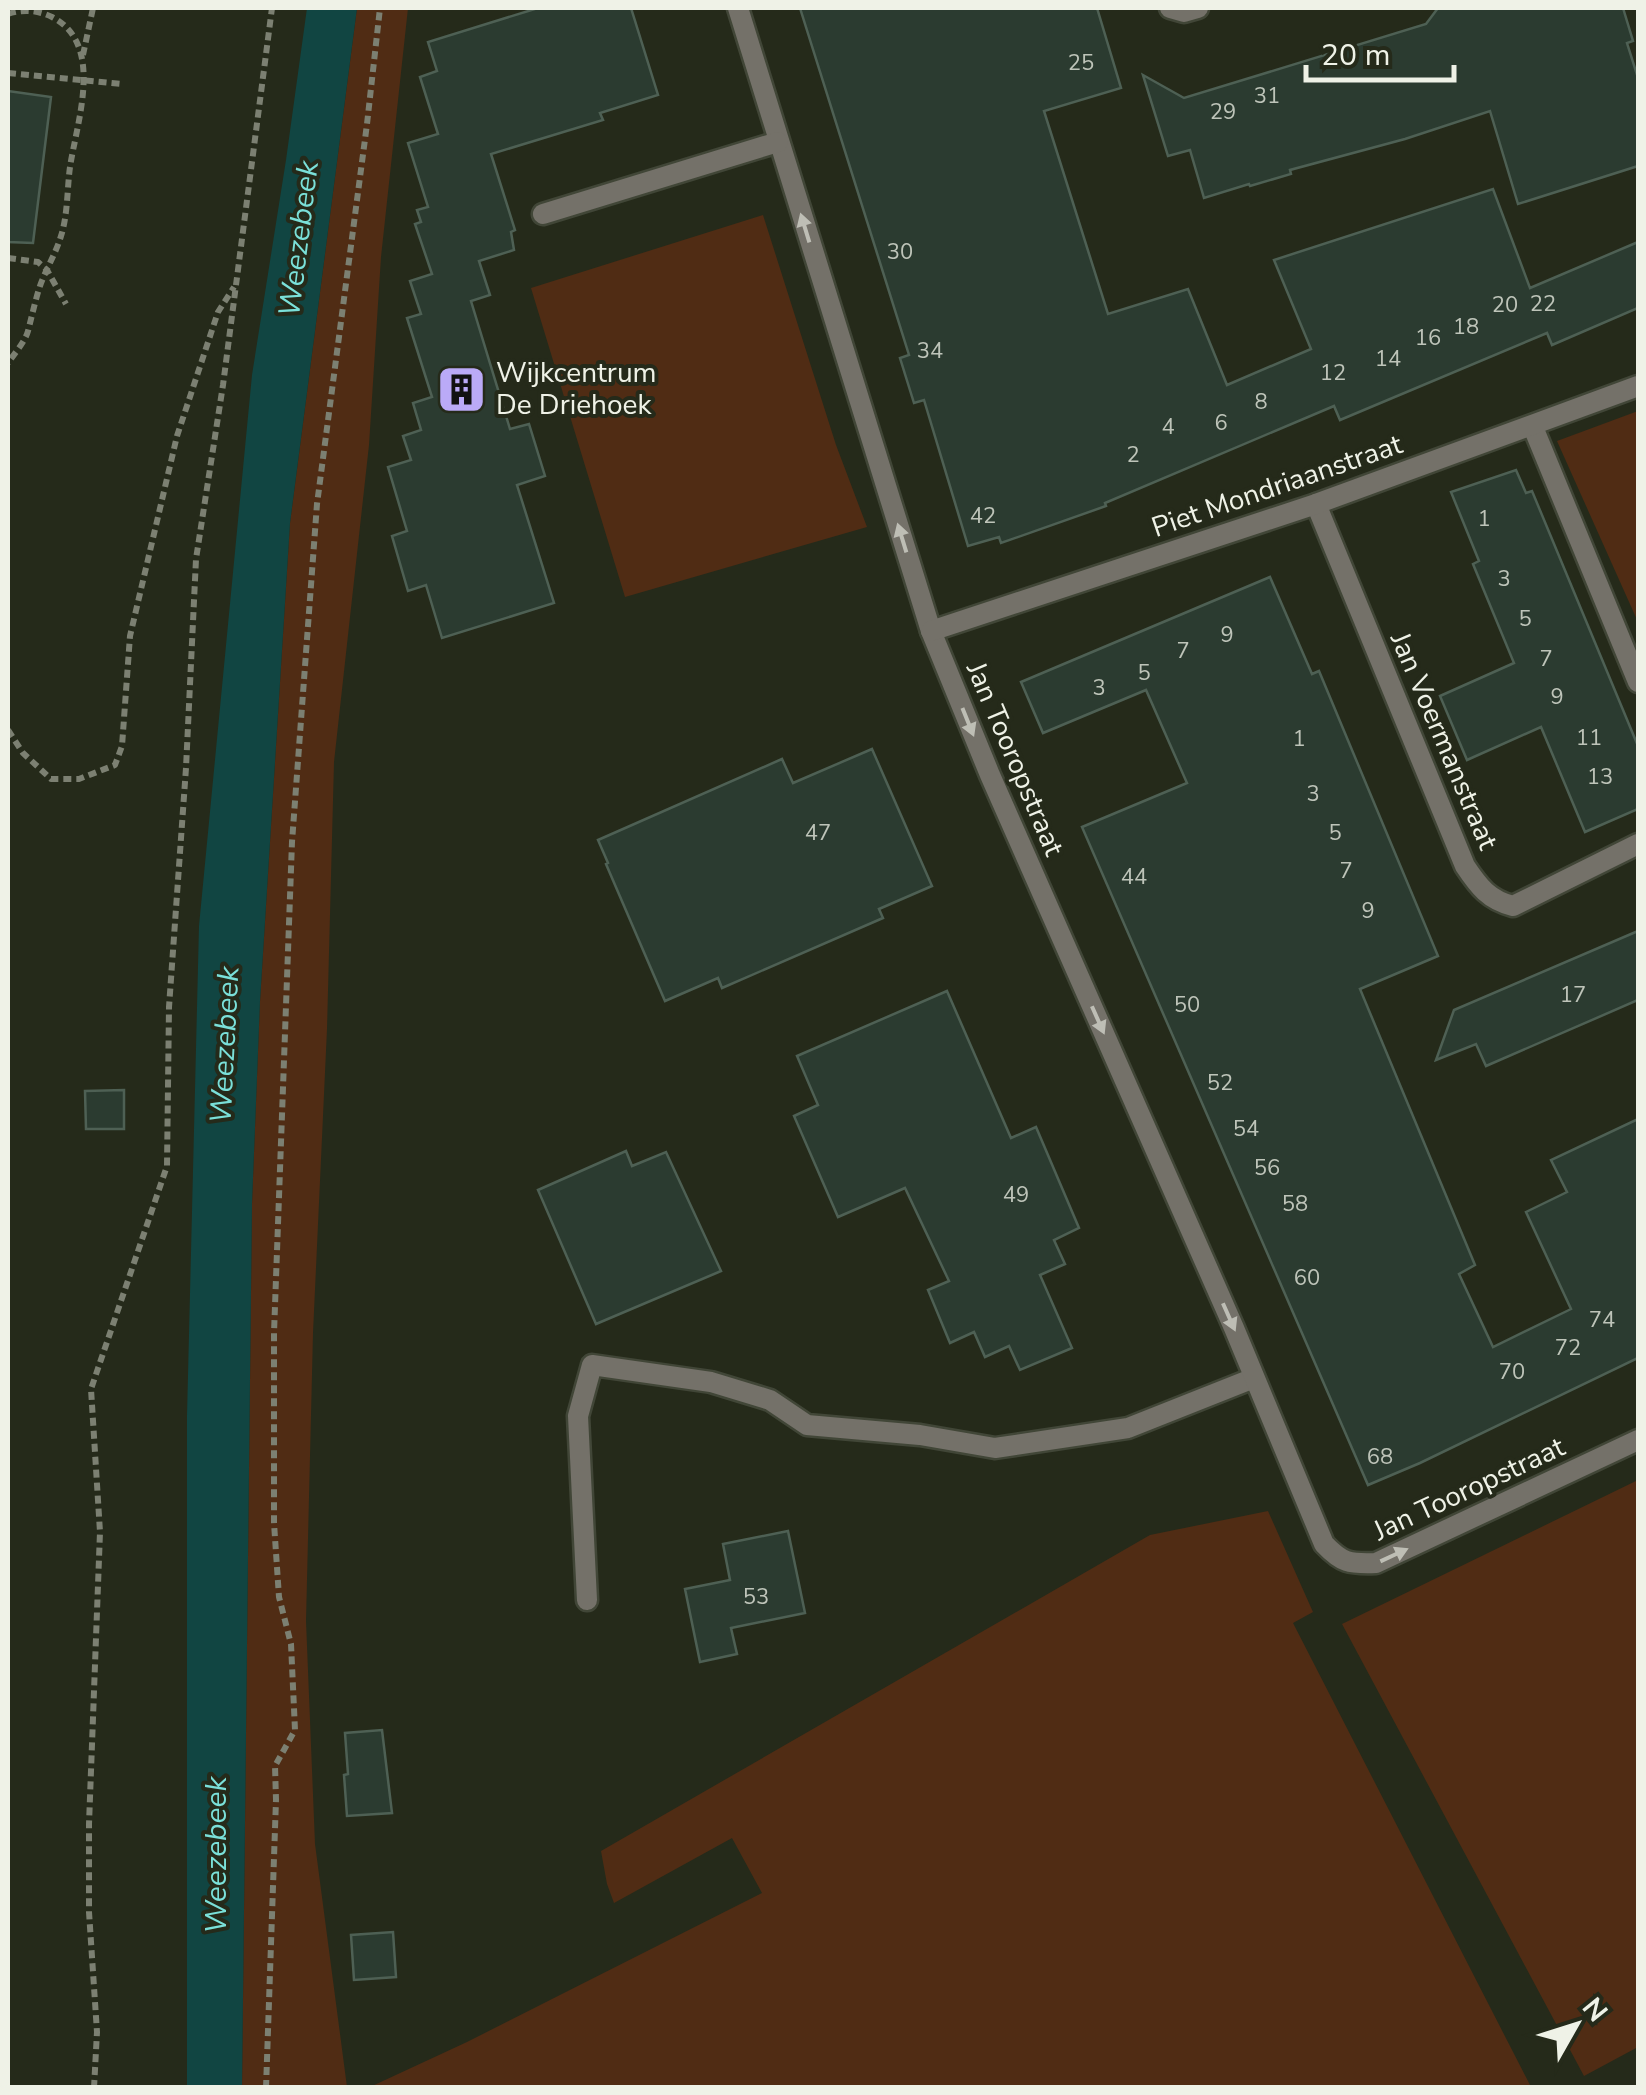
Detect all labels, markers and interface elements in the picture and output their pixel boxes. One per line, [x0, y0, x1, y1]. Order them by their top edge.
scale bar [1306, 20, 1454, 82]
text: 20 m [1321, 35, 1390, 76]
house number: 25 [1068, 48, 1094, 78]
house number: 31 [1254, 81, 1280, 111]
house number: 29 [1210, 97, 1236, 127]
water label: Weezebeek [269, 158, 329, 319]
one-way arrow [797, 213, 812, 243]
house number: 30 [887, 237, 913, 267]
house number: 22 [1530, 289, 1556, 319]
house number: 20 [1492, 290, 1518, 320]
house number: 18 [1453, 312, 1479, 342]
house number: 16 [1415, 323, 1441, 353]
house number: 34 [917, 336, 943, 366]
house number: 14 [1375, 344, 1401, 374]
place label: Wijkcentrum De Driehoek [496, 354, 657, 424]
house number: 12 [1320, 358, 1346, 388]
building icon: Wijkcentrum De Driehoek [435, 363, 487, 415]
house number: 8 [1254, 387, 1268, 417]
house number: 6 [1214, 408, 1228, 438]
house number: 4 [1161, 412, 1175, 442]
street label: Piet Mondriaanstraat [1147, 425, 1407, 547]
house number: 2 [1126, 440, 1140, 470]
house number: 42 [970, 501, 996, 531]
house number: 1 [1477, 504, 1491, 534]
one-way arrow [894, 523, 909, 553]
house number: 3 [1497, 564, 1511, 594]
house number: 5 [1518, 604, 1532, 634]
house number: 9 [1220, 620, 1234, 650]
street label: Jan Voermanstraat [1381, 626, 1507, 856]
house number: 7 [1176, 636, 1190, 666]
house number: 7 [1539, 644, 1553, 674]
street label: Jan Tooropstraat [957, 655, 1073, 862]
house number: 5 [1137, 658, 1151, 688]
house number: 3 [1092, 673, 1106, 703]
house number: 9 [1550, 682, 1564, 712]
one-way arrow [961, 707, 977, 737]
house number: 11 [1576, 723, 1602, 753]
house number: 1 [1292, 724, 1306, 754]
house number: 13 [1587, 762, 1613, 792]
house number: 3 [1306, 779, 1320, 809]
house number: 47 [805, 818, 831, 848]
house number: 5 [1328, 818, 1342, 848]
house number: 7 [1339, 856, 1353, 886]
house number: 44 [1121, 862, 1147, 892]
house number: 9 [1361, 896, 1375, 926]
water label: Weezebeek [200, 965, 250, 1125]
house number: 17 [1560, 980, 1586, 1010]
house number: 50 [1174, 990, 1200, 1020]
one-way arrow [1090, 1005, 1106, 1035]
house number: 52 [1207, 1068, 1233, 1098]
house number: 54 [1233, 1114, 1259, 1144]
house number: 56 [1254, 1153, 1280, 1183]
house number: 49 [1003, 1180, 1029, 1210]
house number: 58 [1282, 1189, 1308, 1219]
house number: 60 [1294, 1263, 1320, 1293]
one-way arrow [1221, 1302, 1237, 1332]
house number: 74 [1589, 1305, 1615, 1335]
house number: 72 [1555, 1333, 1581, 1363]
house number: 70 [1499, 1357, 1525, 1387]
street label: Jan Tooropstraat [1366, 1428, 1571, 1550]
house number: 68 [1367, 1442, 1393, 1472]
one-way arrow [1379, 1547, 1409, 1563]
house number: 53 [743, 1582, 769, 1612]
water label: Weezebeek [196, 1775, 237, 1934]
north arrow [1526, 1975, 1626, 2075]
text: N [1573, 1990, 1616, 2030]

